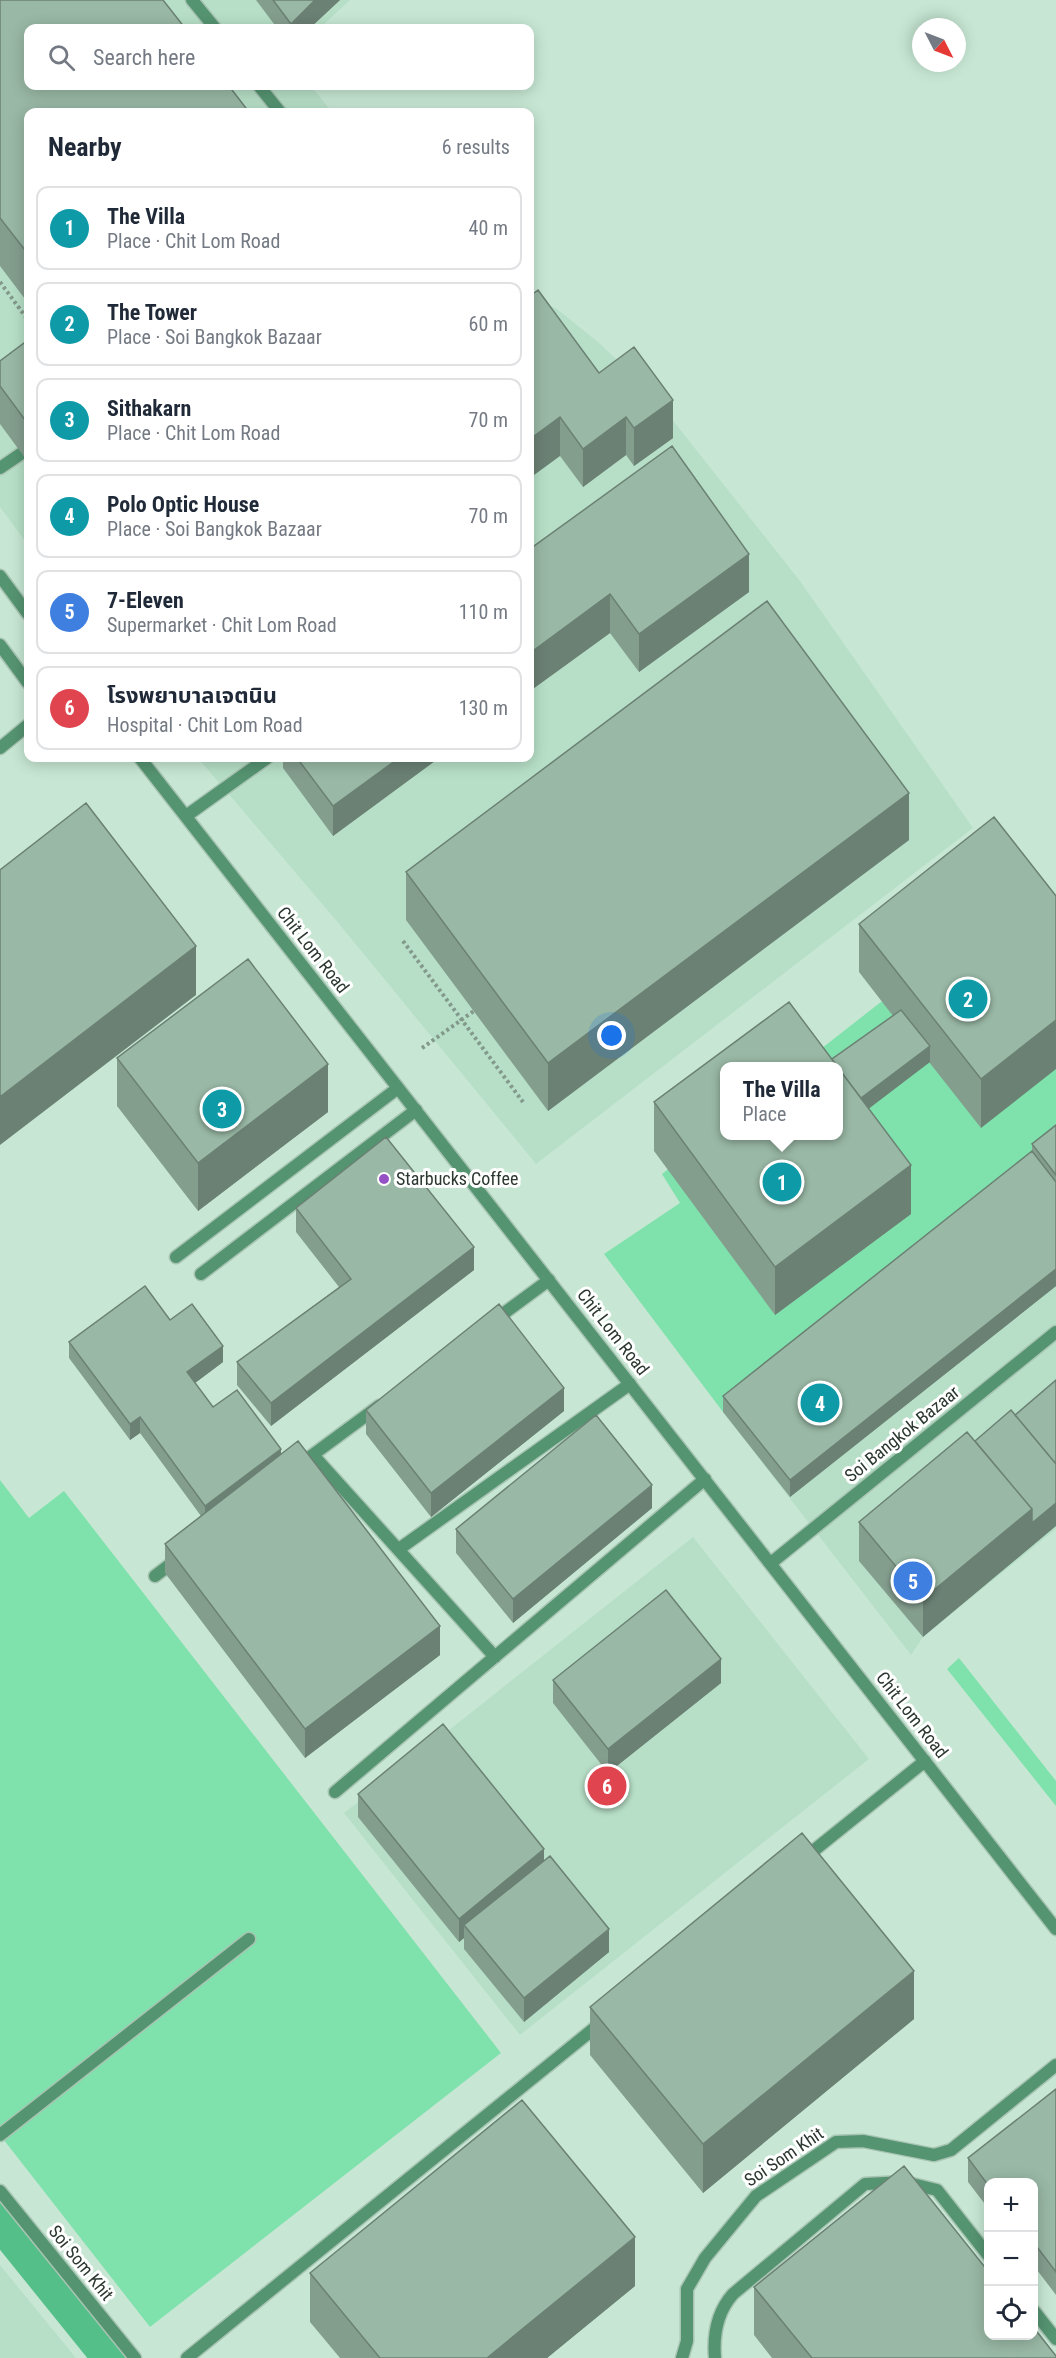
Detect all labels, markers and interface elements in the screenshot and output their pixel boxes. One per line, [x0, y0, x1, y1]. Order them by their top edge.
north arrow [912, 18, 966, 72]
search box [24, 24, 534, 90]
icon: search [45, 41, 78, 74]
text: Search here [93, 45, 195, 70]
text: Nearby [48, 132, 122, 162]
text: 6 results [442, 135, 510, 159]
text: The Villa [107, 204, 185, 229]
text: 1 [64, 216, 75, 240]
text: 40 m [469, 216, 508, 240]
text: Place · Chit Lom Road [107, 229, 280, 253]
text: The Tower [107, 300, 197, 325]
text: 2 [64, 312, 75, 336]
text: 60 m [469, 312, 508, 336]
text: Place · Soi Bangkok Bazaar [107, 325, 322, 349]
text: Sithakarn [107, 396, 191, 421]
text: 3 [64, 408, 75, 432]
text: 70 m [469, 408, 508, 432]
text: Place · Chit Lom Road [107, 421, 280, 445]
text: Polo Optic House [107, 492, 259, 517]
text: 4 [64, 504, 75, 528]
text: 70 m [469, 504, 508, 528]
text: Place · Soi Bangkok Bazaar [107, 517, 322, 541]
text: 7-Eleven [107, 588, 184, 613]
text: 5 [64, 600, 75, 624]
text: 110 m [459, 600, 508, 624]
text: Supermarket · Chit Lom Road [107, 613, 337, 637]
text: โรงพยาบาลเจตนิน [107, 683, 277, 708]
text: 6 [64, 696, 75, 720]
text: 130 m [459, 696, 508, 720]
text: Hospital · Chit Lom Road [107, 713, 303, 737]
street label: Chit Lom Road [273, 902, 354, 997]
pin: 2 [948, 976, 988, 1022]
your location [597, 1021, 626, 1050]
popup [720, 1062, 843, 1140]
text: The Villa [742, 1077, 821, 1102]
pin: 3 [202, 1086, 242, 1132]
text: Place [742, 1102, 786, 1126]
pin: 1 [762, 1160, 802, 1204]
place label: Starbucks Coffee [396, 1168, 518, 1189]
marker: Starbucks Coffee [377, 1172, 391, 1186]
street label: Chit Lom Road [573, 1284, 654, 1379]
pin: 4 [800, 1380, 840, 1426]
street label: Soi Bangkok Bazaar [840, 1381, 964, 1486]
pin: 5 [894, 1558, 932, 1604]
street label: Chit Lom Road [872, 1667, 953, 1762]
pin: 6 [588, 1764, 626, 1808]
street label: Soi Som Khit [740, 2123, 827, 2191]
map controls [984, 2178, 1038, 2340]
button: + [984, 2178, 1038, 2232]
street label: Soi Som Khit [45, 2221, 118, 2305]
button: − [984, 2232, 1038, 2286]
button: locate [984, 2286, 1038, 2340]

